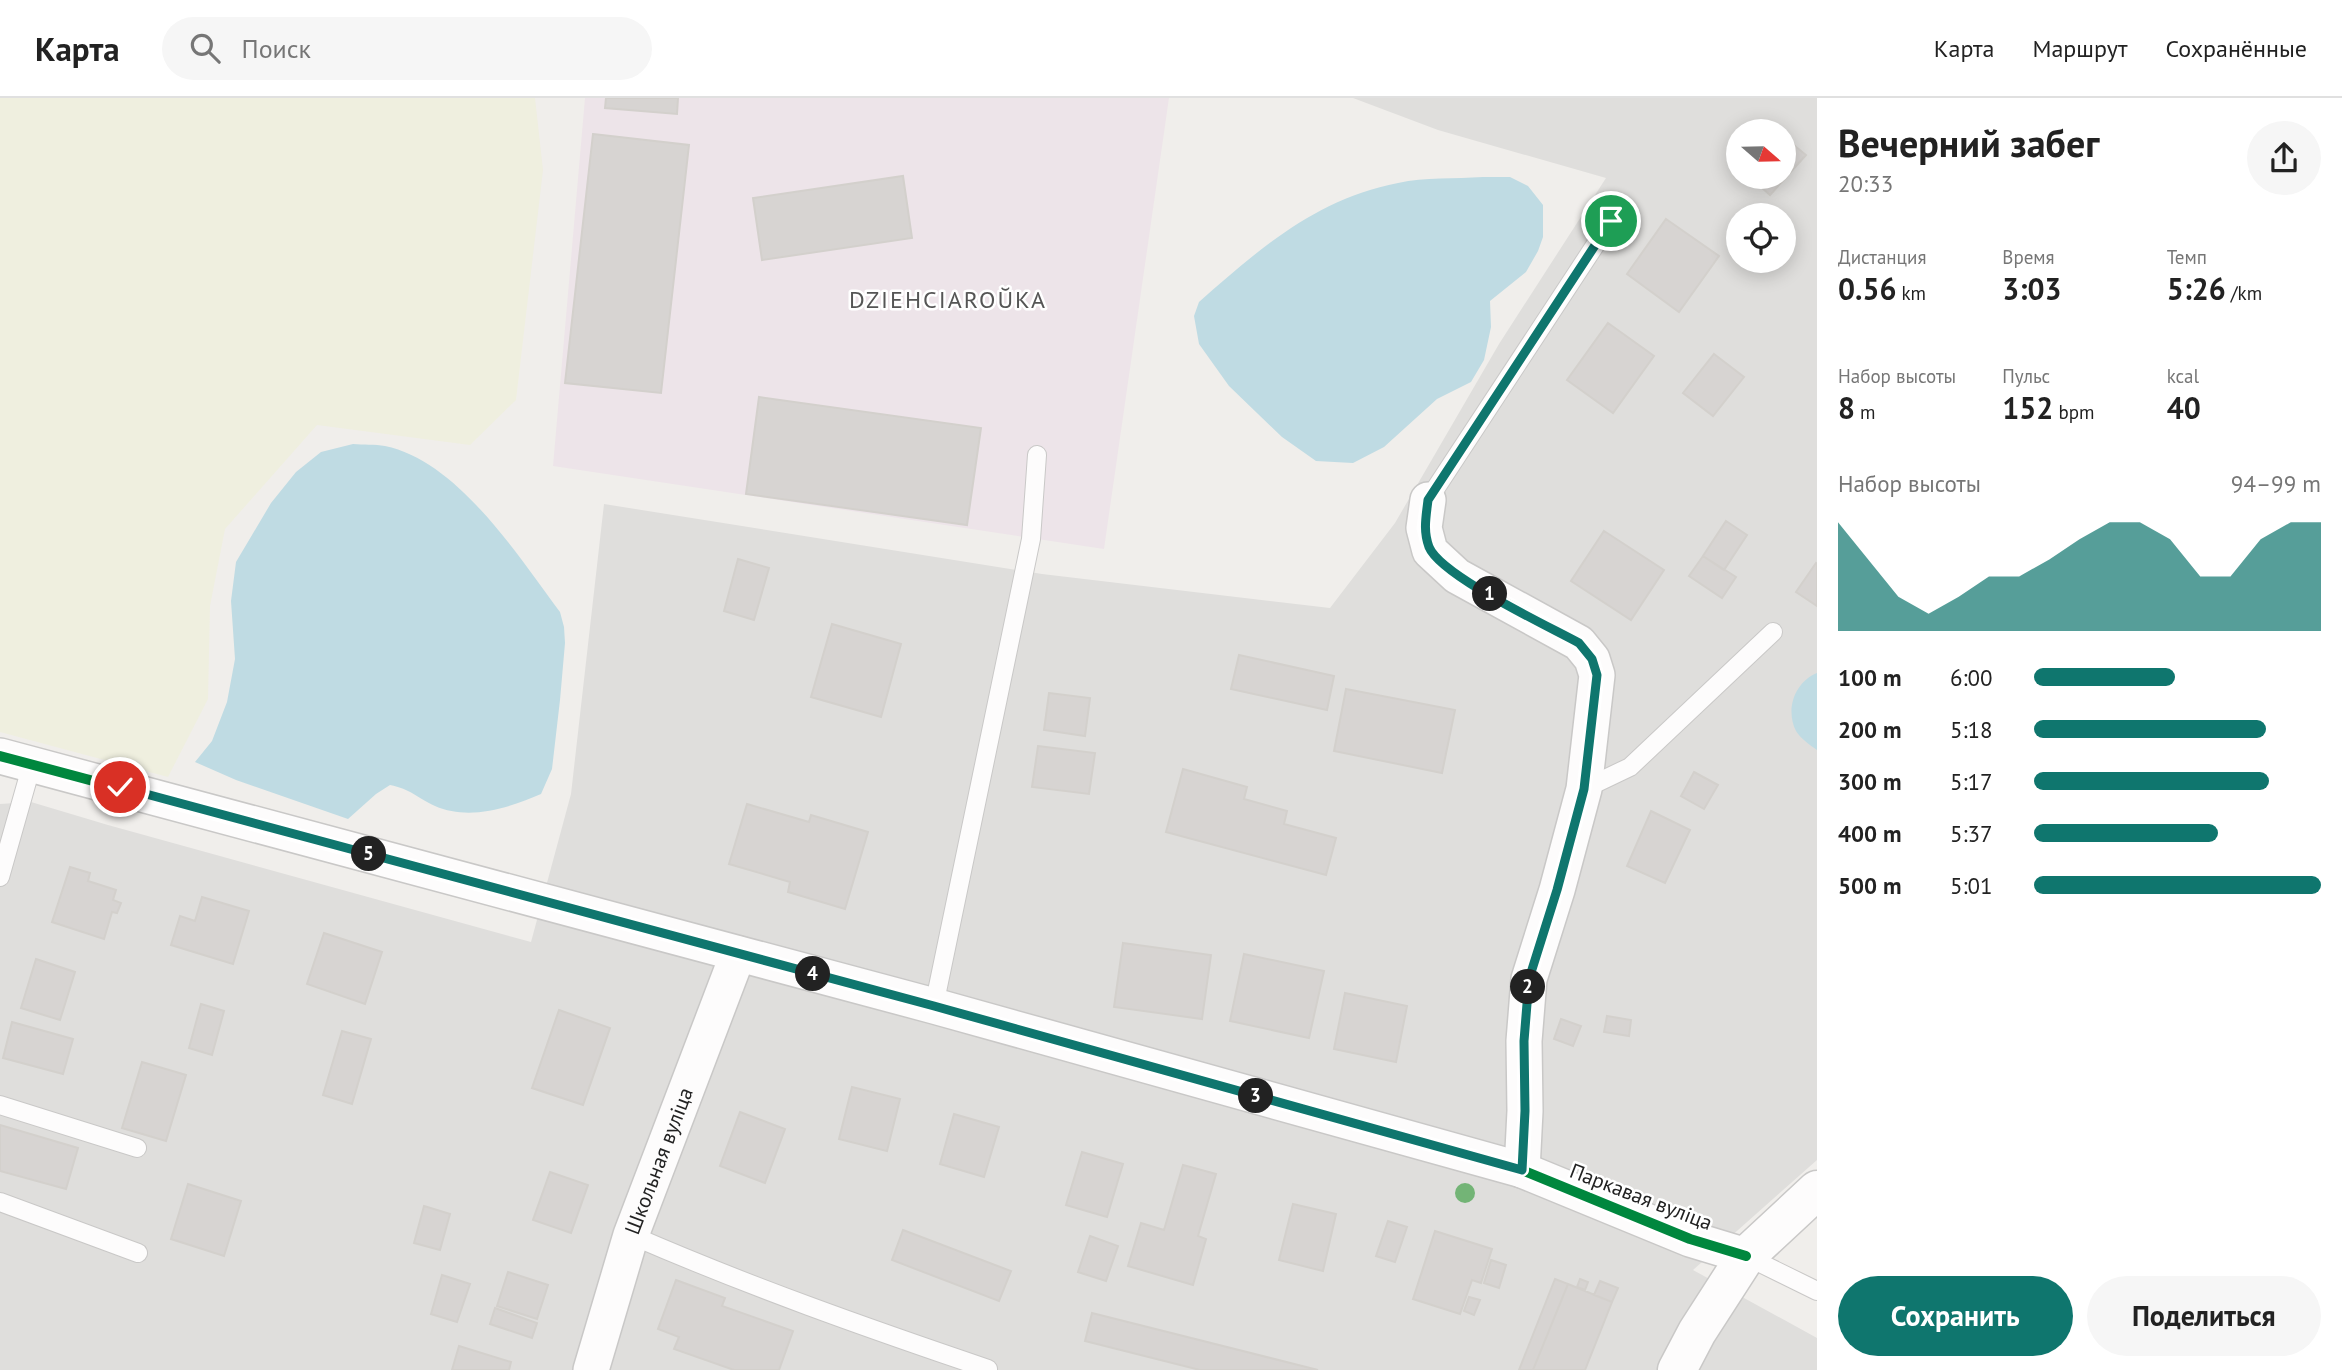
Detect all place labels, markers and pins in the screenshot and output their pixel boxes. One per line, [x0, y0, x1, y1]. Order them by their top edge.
pin [1581, 191, 1641, 251]
pin: 1 [1472, 576, 1508, 612]
pin [90, 757, 150, 817]
pin: 5 [352, 836, 386, 872]
pin: 4 [796, 956, 830, 992]
pin: 2 [1510, 970, 1546, 1004]
pin: 3 [1238, 1079, 1274, 1114]

